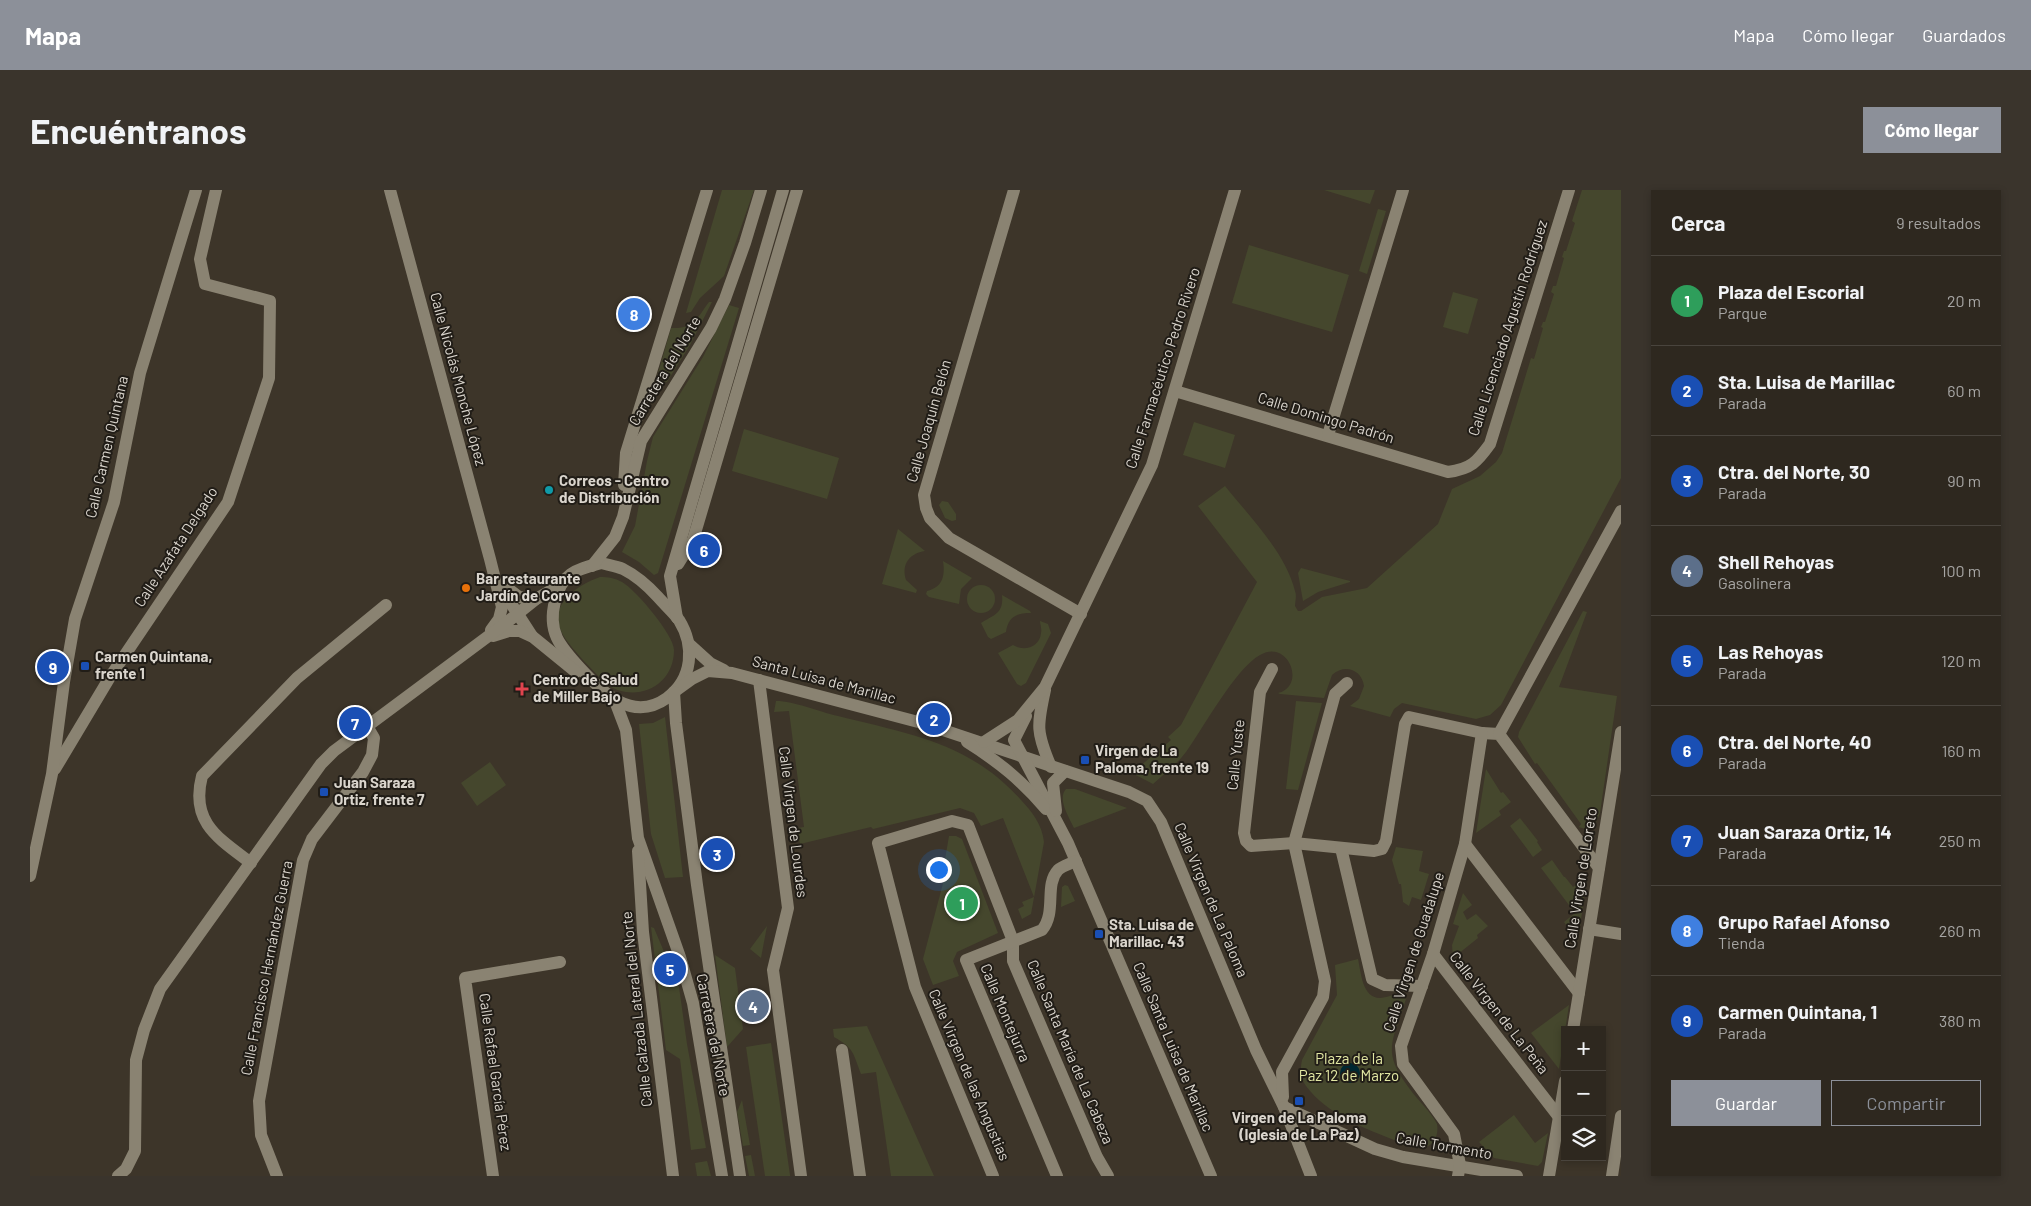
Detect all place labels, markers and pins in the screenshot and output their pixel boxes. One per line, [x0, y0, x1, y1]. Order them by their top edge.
pin: 8 [618, 295, 650, 333]
place label: Correos - Centro de Distribución [559, 471, 669, 506]
marker: Correos - Centro de Distribución [543, 484, 555, 496]
pin: 6 [688, 531, 720, 569]
place label: Bar restaurante Jardín de Corvo [476, 569, 580, 604]
marker: Bar restaurante Jardín de Corvo [460, 582, 472, 594]
place label: Carmen Quintana, frente 1 [95, 647, 212, 682]
pin: 9 [37, 648, 69, 686]
marker: Carmen Quintana, frente 1 [79, 660, 91, 672]
place label: Centro de Salud de Miller Bajo [533, 670, 638, 705]
marker: Centro de Salud de Miller Bajo [515, 682, 529, 696]
pin: 2 [918, 700, 950, 738]
pin: 7 [339, 704, 371, 742]
place label: Virgen de La Paloma, frente 19 [1095, 741, 1209, 776]
marker: Virgen de La Paloma, frente 19 [1079, 754, 1091, 766]
place label: Juan Saraza Ortiz, frente 7 [334, 773, 425, 808]
marker: Juan Saraza Ortiz, frente 7 [318, 786, 330, 798]
pin: 3 [701, 835, 733, 873]
pin: 1 [946, 884, 978, 922]
place label: Sta. Luisa de Marillac, 43 [1109, 915, 1194, 950]
marker: Sta. Luisa de Marillac, 43 [1093, 928, 1105, 940]
pin: 5 [654, 950, 686, 988]
pin: 4 [737, 987, 769, 1025]
marker: Virgen de La Paloma (Iglesia de La Paz) [1293, 1095, 1305, 1107]
place label: Virgen de La Paloma (Iglesia de La Paz) [1232, 1108, 1366, 1143]

